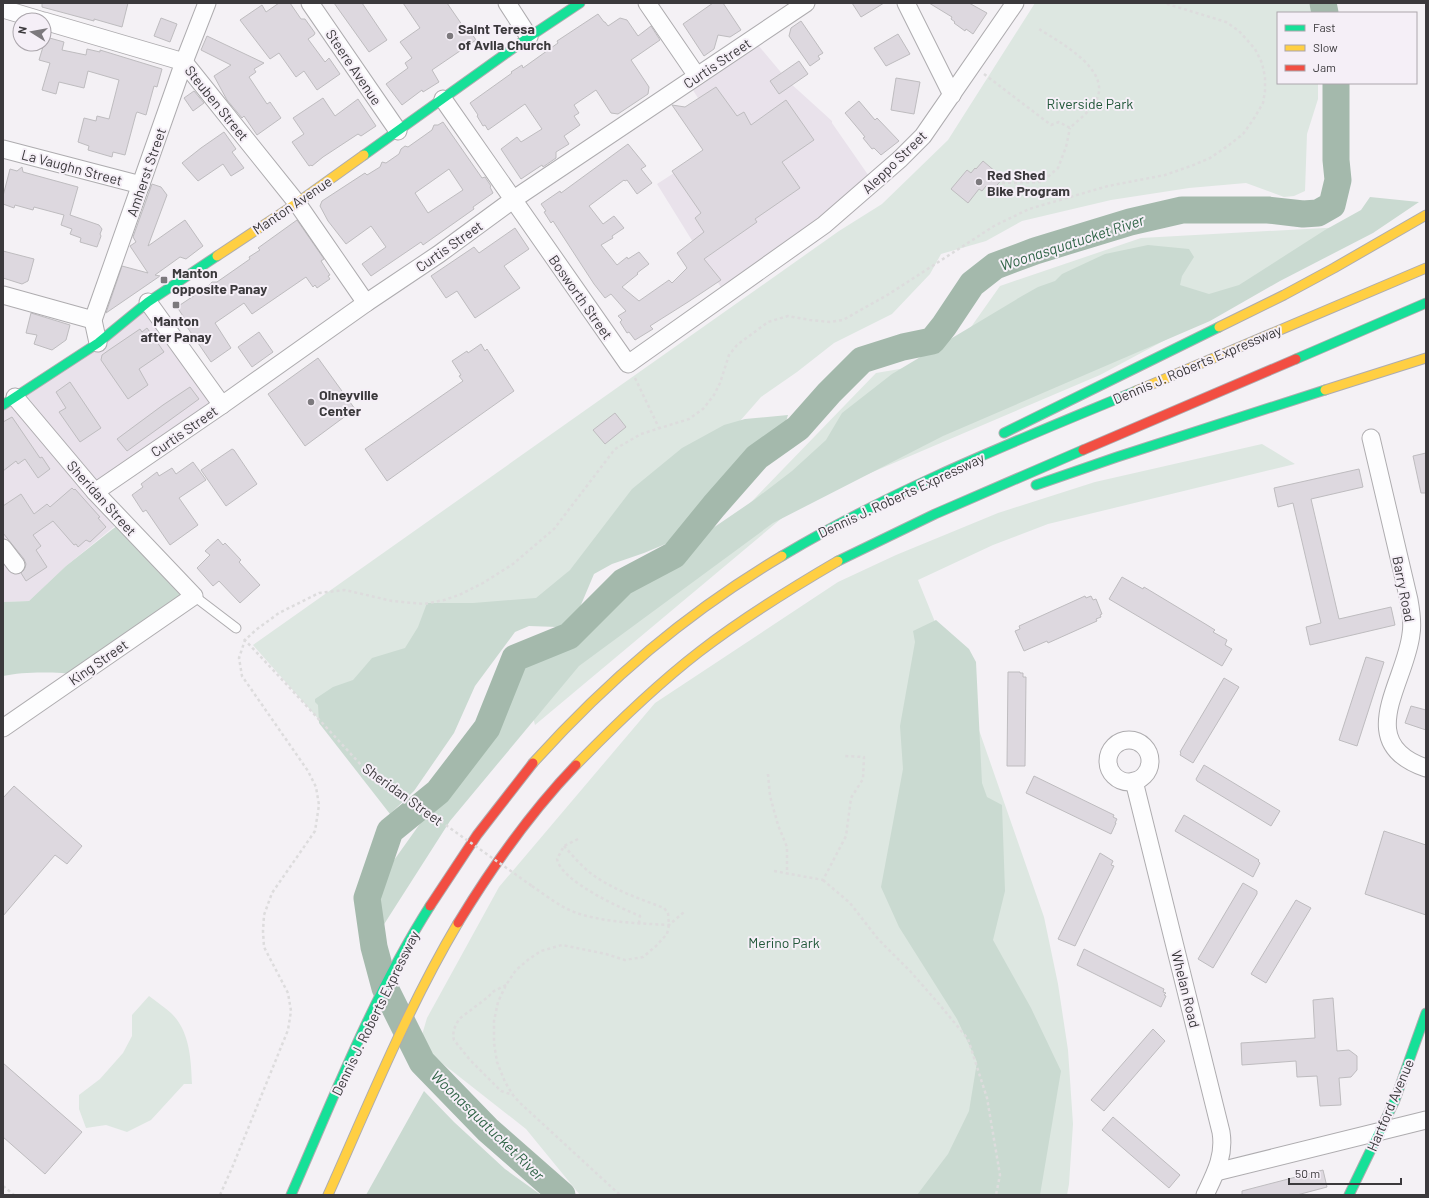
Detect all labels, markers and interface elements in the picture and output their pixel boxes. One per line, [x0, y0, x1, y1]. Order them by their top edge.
north arrow [12, 12, 52, 52]
legend [1277, 12, 1417, 84]
place label: Saint Teresa of Avila Church [458, 20, 551, 53]
text: Fast [1313, 20, 1336, 34]
text: N [15, 25, 29, 35]
street label: Steere Avenue [322, 26, 386, 108]
marker: Saint Teresa of Avila Church [445, 31, 455, 41]
street label: Curtis Street [680, 34, 754, 92]
text: Slow [1313, 40, 1338, 54]
text: Jam [1313, 60, 1336, 74]
street label: Steuben Street [182, 62, 252, 144]
park label: Riverside Park [1047, 95, 1133, 112]
street label: Amherst Street [123, 125, 169, 219]
street label: Aleppo Street [858, 127, 930, 197]
street label: La Vaughn Street [20, 145, 124, 189]
place label: Red Shed Bike Program [987, 166, 1070, 199]
street label: Manton Avenue [249, 172, 335, 238]
marker: Red Shed Bike Program [974, 177, 984, 187]
water label: Woonasquatucket River [998, 210, 1147, 274]
street label: Curtis Street [412, 217, 486, 275]
street label: Bosworth Street [546, 252, 616, 342]
place label: Manton opposite Panay [172, 264, 267, 297]
marker: Manton opposite Panay [159, 275, 169, 285]
marker: Manton after Panay [171, 300, 181, 310]
place label: Manton after Panay [140, 312, 212, 345]
street label: Dennis J. Roberts Expressway [1110, 321, 1284, 407]
place label: Olneyville Center [319, 386, 379, 419]
marker: Olneyville Center [306, 397, 316, 407]
street label: Curtis Street [147, 402, 221, 460]
street label: Dennis J. Roberts Expressway [815, 449, 987, 541]
street label: Sheridan Street [64, 457, 140, 539]
street label: Barry Road [1389, 555, 1419, 623]
street label: King Street [65, 635, 131, 689]
street label: Sheridan Street [360, 759, 446, 829]
street label: Dennis J. Roberts Expressway [328, 927, 423, 1098]
park label: Merino Park [748, 934, 820, 951]
street label: Whelan Road [1168, 949, 1204, 1029]
street label: Hartford Avenue [1363, 1056, 1417, 1154]
water label: Woonasquatucket River [428, 1066, 549, 1184]
scale bar [1289, 1160, 1401, 1186]
text: 50 m [1295, 1166, 1320, 1180]

